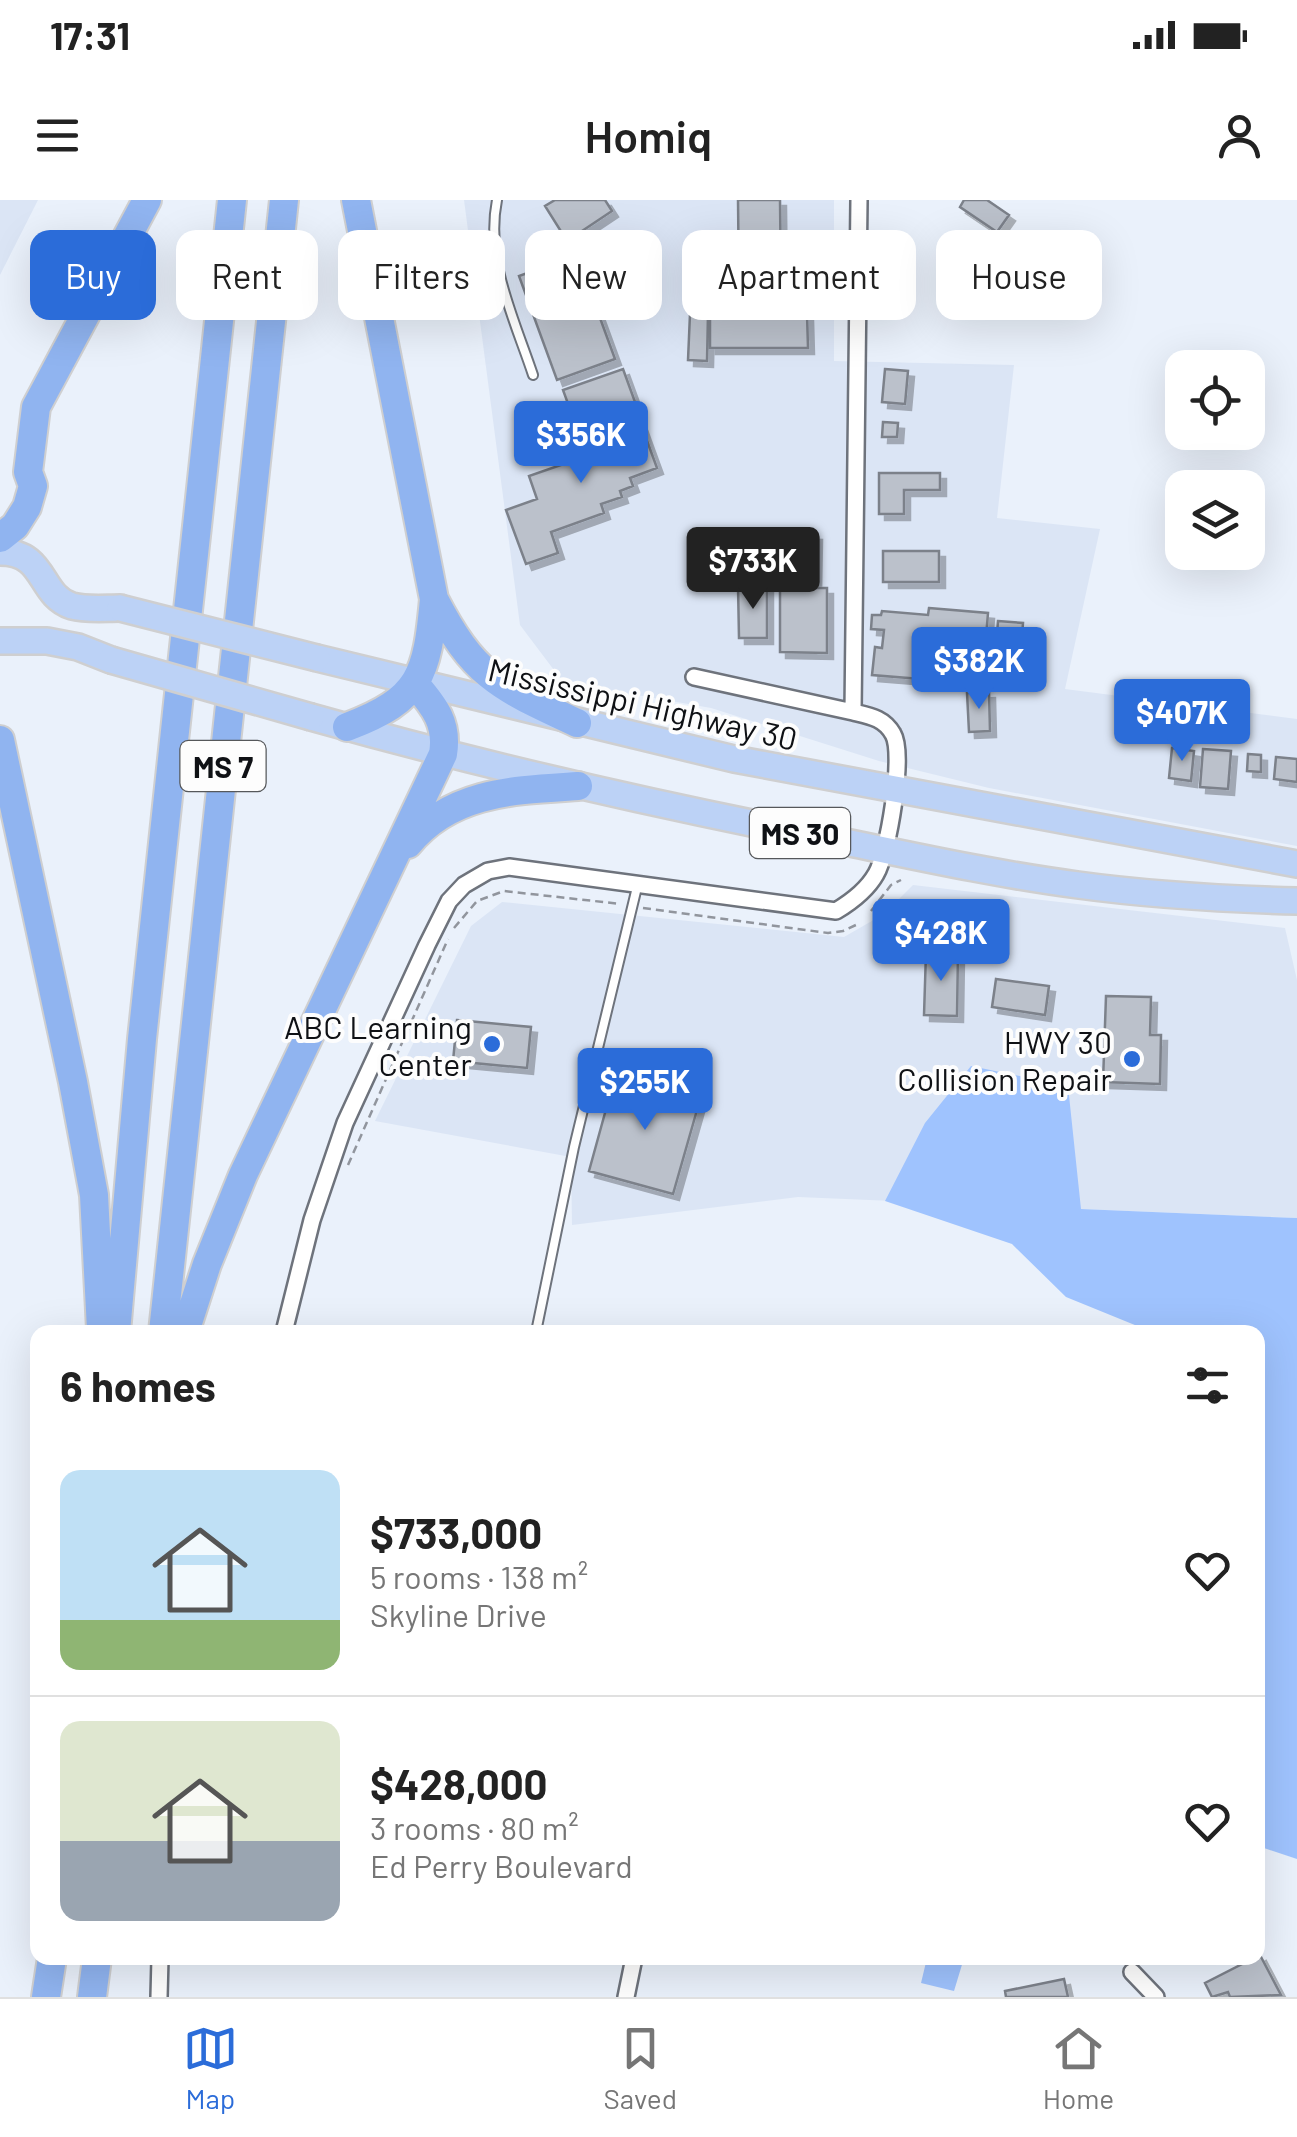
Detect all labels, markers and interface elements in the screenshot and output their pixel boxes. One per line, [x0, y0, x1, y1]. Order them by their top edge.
text: 17:31 [50, 12, 130, 58]
icon: menu [30, 108, 85, 163]
text: Homiq [585, 108, 712, 162]
icon: person [1212, 108, 1267, 163]
chip: Buy [30, 230, 156, 320]
chip: Rent [176, 230, 318, 320]
chip: Filters [338, 230, 505, 320]
chip: New [525, 230, 662, 320]
chip: Apartment [682, 230, 916, 320]
chip: House [936, 230, 1102, 320]
map controls [1165, 350, 1265, 570]
button: locate [1165, 350, 1265, 450]
pin: $356K [511, 401, 651, 486]
text: $356K [536, 414, 626, 452]
button: layers [1165, 470, 1265, 570]
pin: $733K [683, 527, 823, 612]
text: $733K [709, 540, 797, 578]
pin: $382K [909, 627, 1049, 712]
text: $382K [934, 640, 1024, 678]
street label: Mississippi Highway 30 [485, 649, 801, 757]
pin: $407K [1112, 679, 1252, 764]
text: $407K [1136, 692, 1228, 730]
road number: MS 7 [180, 741, 266, 791]
road number: MS 30 [750, 808, 850, 858]
pin: $428K [871, 899, 1011, 984]
text: $428K [895, 912, 987, 950]
place label: ABC Learning Center [284, 1007, 472, 1082]
place label: HWY 30 Collision Repair [897, 1022, 1112, 1097]
marker: ABC Learning Center [481, 1033, 503, 1055]
pin: $255K [575, 1048, 715, 1133]
marker: HWY 30 Collision Repair [1121, 1048, 1143, 1070]
text: $255K [600, 1061, 690, 1099]
icon: filters [1180, 1358, 1235, 1413]
text: 6 homes [60, 1360, 216, 1410]
text: $733,000 [370, 1507, 542, 1557]
icon: home [140, 1510, 260, 1630]
icon: heart [1180, 1543, 1235, 1598]
text: 5 rooms · 138 m² [370, 1557, 588, 1595]
text: Skyline Drive [370, 1595, 547, 1633]
text: $428,000 [370, 1758, 548, 1808]
icon: home [140, 1761, 260, 1881]
icon: heart [1180, 1794, 1235, 1849]
text: 3 rooms · 80 m² [370, 1808, 579, 1846]
text: Ed Perry Boulevard [370, 1846, 633, 1884]
tab: Map [183, 2021, 238, 2115]
tab: Saved [604, 2021, 677, 2115]
tab: Home [1043, 2021, 1114, 2115]

